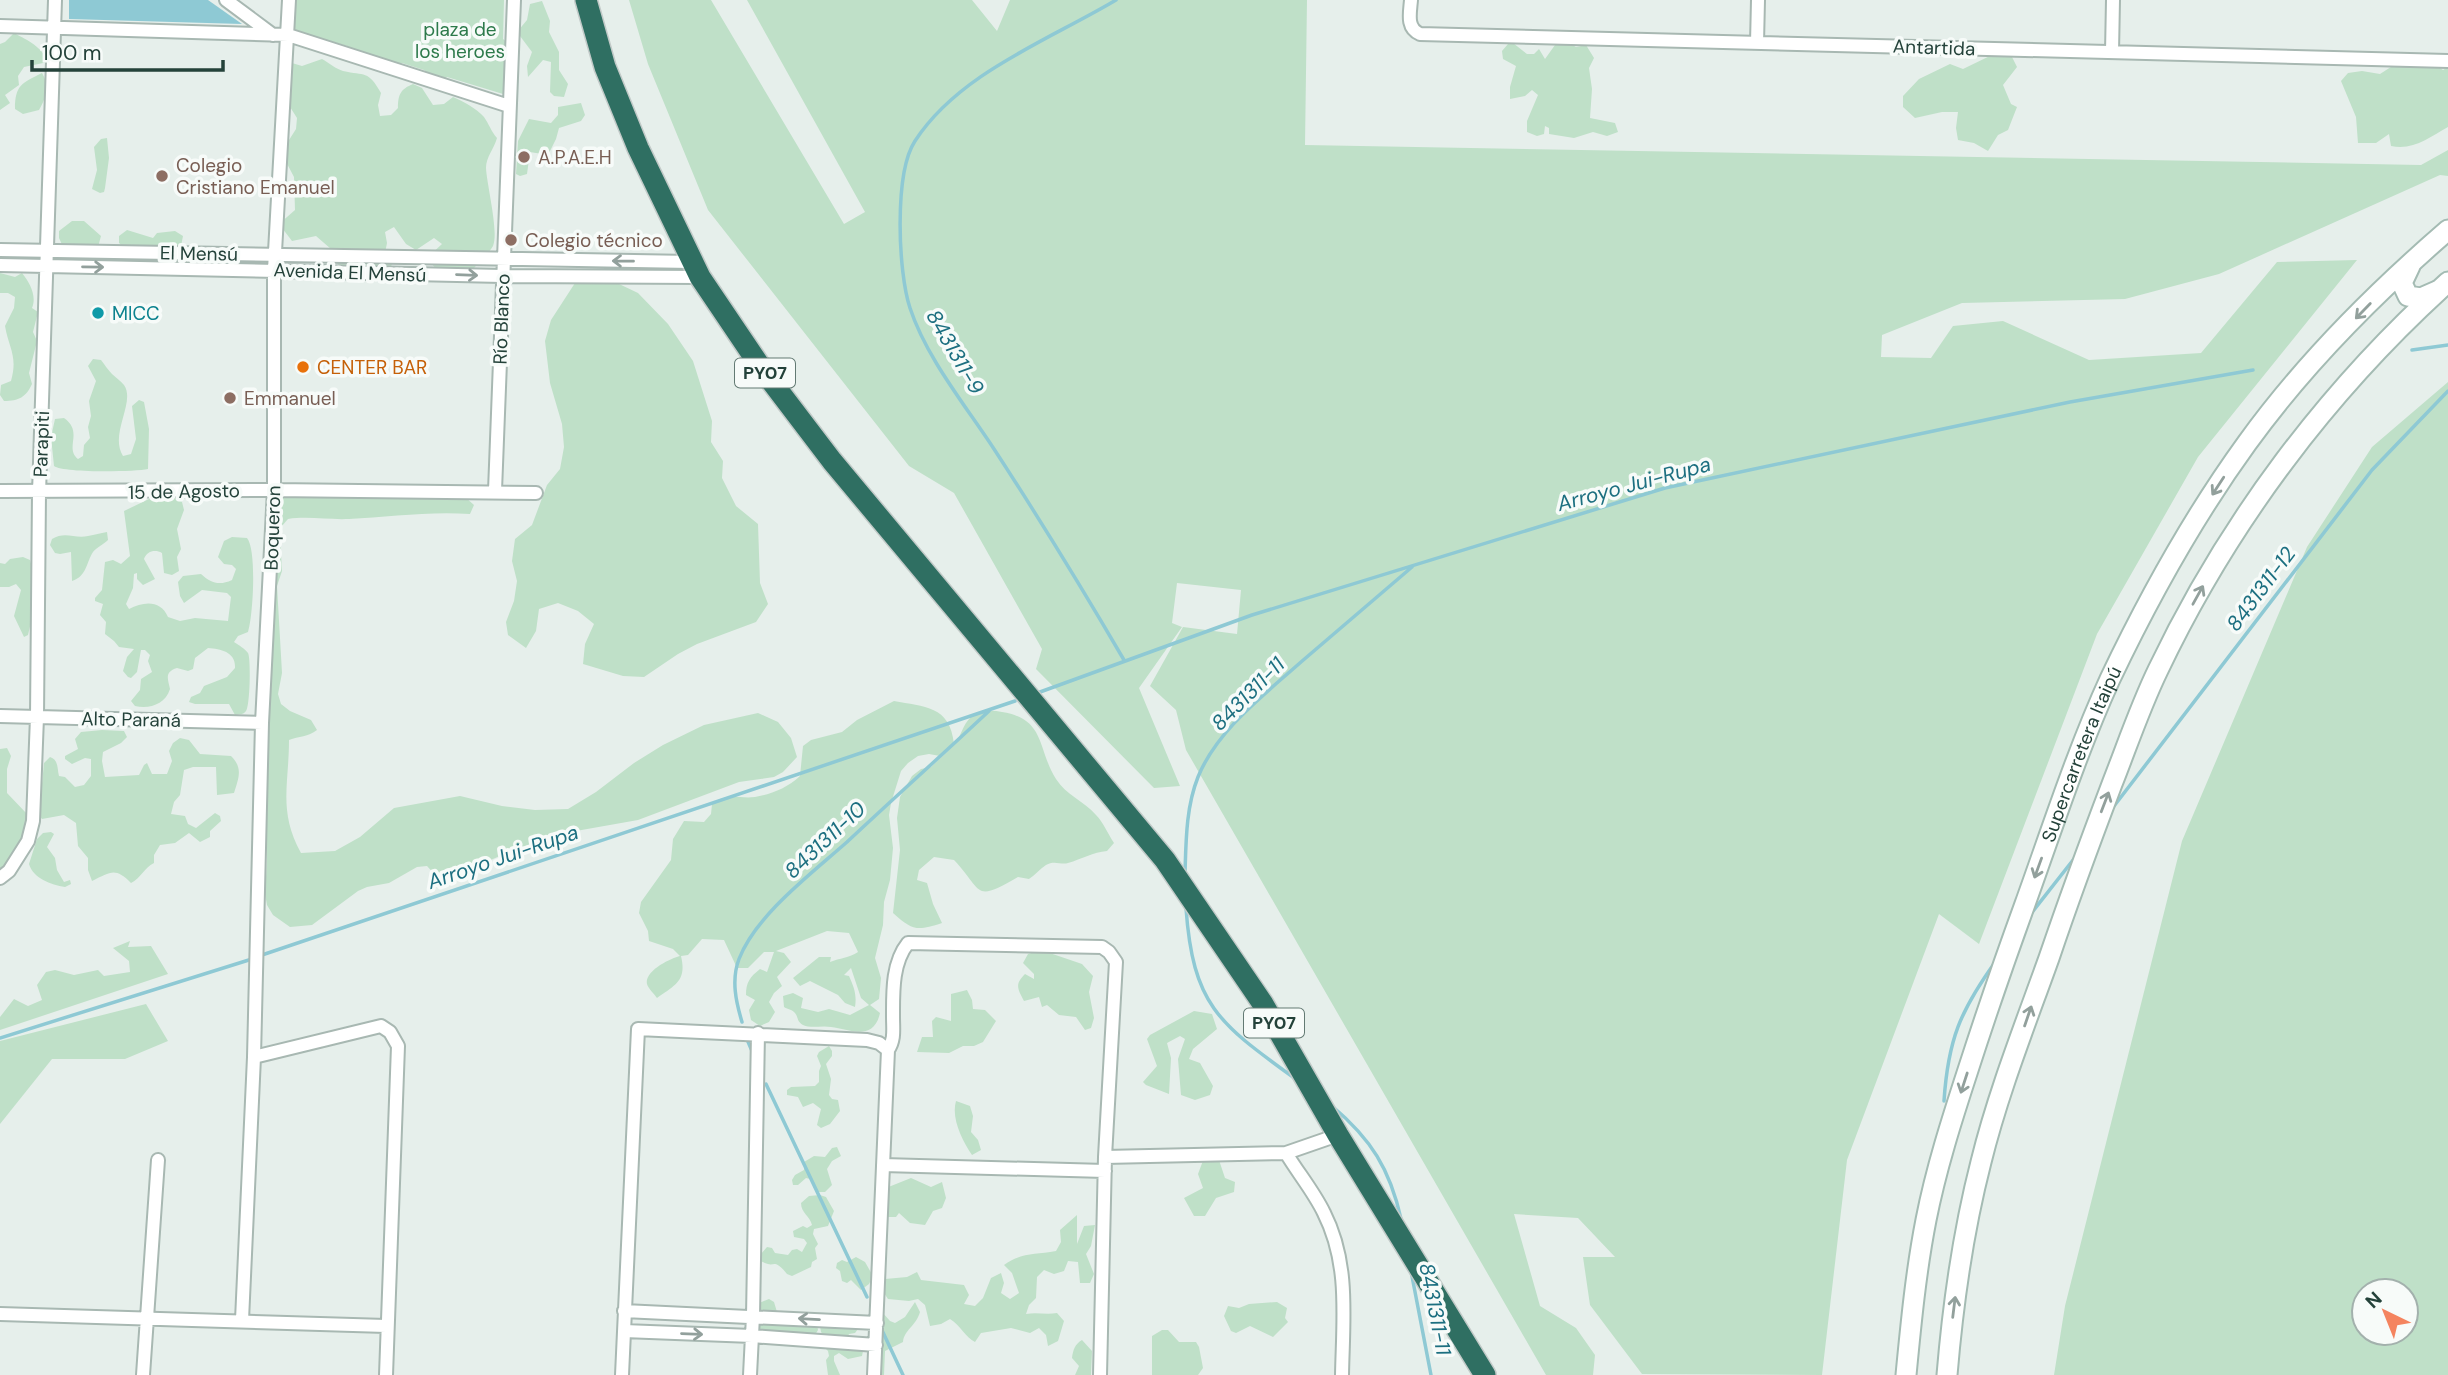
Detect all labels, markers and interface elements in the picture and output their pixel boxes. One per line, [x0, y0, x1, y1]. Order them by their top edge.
park label: plaza de los heroes [415, 17, 505, 64]
scale bar [32, 28, 222, 72]
street label: Antartida [1892, 34, 1976, 61]
text: 100 m [42, 39, 102, 67]
place label: A.P.A.E.H [538, 145, 612, 170]
marker: A.P.A.E.H [516, 149, 532, 165]
place label: Colegio Cristiano Emanuel [176, 153, 335, 200]
marker: Colegio Cristiano Emanuel [154, 168, 170, 184]
place label: Colegio técnico [525, 228, 663, 253]
marker: Colegio técnico [503, 232, 519, 248]
street label: El Mensú [160, 240, 238, 267]
one-way arrow [612, 254, 635, 268]
street label: Avenida El Mensú [273, 257, 427, 288]
one-way arrow [81, 260, 104, 274]
one-way arrow [455, 268, 478, 282]
street label: Río Blanco [487, 273, 516, 365]
place label: MICC [112, 301, 160, 326]
one-way arrow [2354, 302, 2371, 319]
marker: MICC [90, 305, 106, 321]
water label: 8431311-9 [920, 305, 990, 399]
place label: CENTER BAR [317, 355, 427, 380]
road number: PY07 [735, 358, 795, 388]
marker: CENTER BAR [295, 359, 311, 375]
place label: Emmanuel [244, 386, 336, 411]
marker: Emmanuel [222, 390, 238, 406]
street label: Parapiti [28, 410, 55, 478]
water label: Arroyo Jui-Rupa [1553, 450, 1714, 518]
one-way arrow [2211, 476, 2225, 495]
street label: 15 de Agosto [128, 478, 240, 505]
street label: Boqueron [259, 485, 286, 571]
water label: 8431311-12 [2220, 541, 2302, 637]
one-way arrow [2192, 585, 2205, 606]
water label: 8431311-11 [1205, 651, 1291, 737]
street label: Supercarretera Itaipú [2036, 662, 2127, 845]
street label: Alto Paraná [81, 706, 181, 733]
one-way arrow [2100, 792, 2113, 814]
water label: 8431311-10 [778, 795, 872, 885]
water label: Arroyo Jui-Rupa [423, 818, 582, 896]
one-way arrow [2031, 856, 2043, 878]
one-way arrow [2023, 1006, 2035, 1028]
road number: PY07 [1244, 1008, 1304, 1038]
one-way arrow [1957, 1071, 1969, 1093]
water label: 8431311-11 [1412, 1260, 1458, 1358]
north arrow [2350, 1277, 2420, 1347]
text: N [2360, 1286, 2387, 1314]
one-way arrow [1947, 1296, 1960, 1319]
one-way arrow [798, 1312, 820, 1325]
one-way arrow [680, 1327, 703, 1340]

